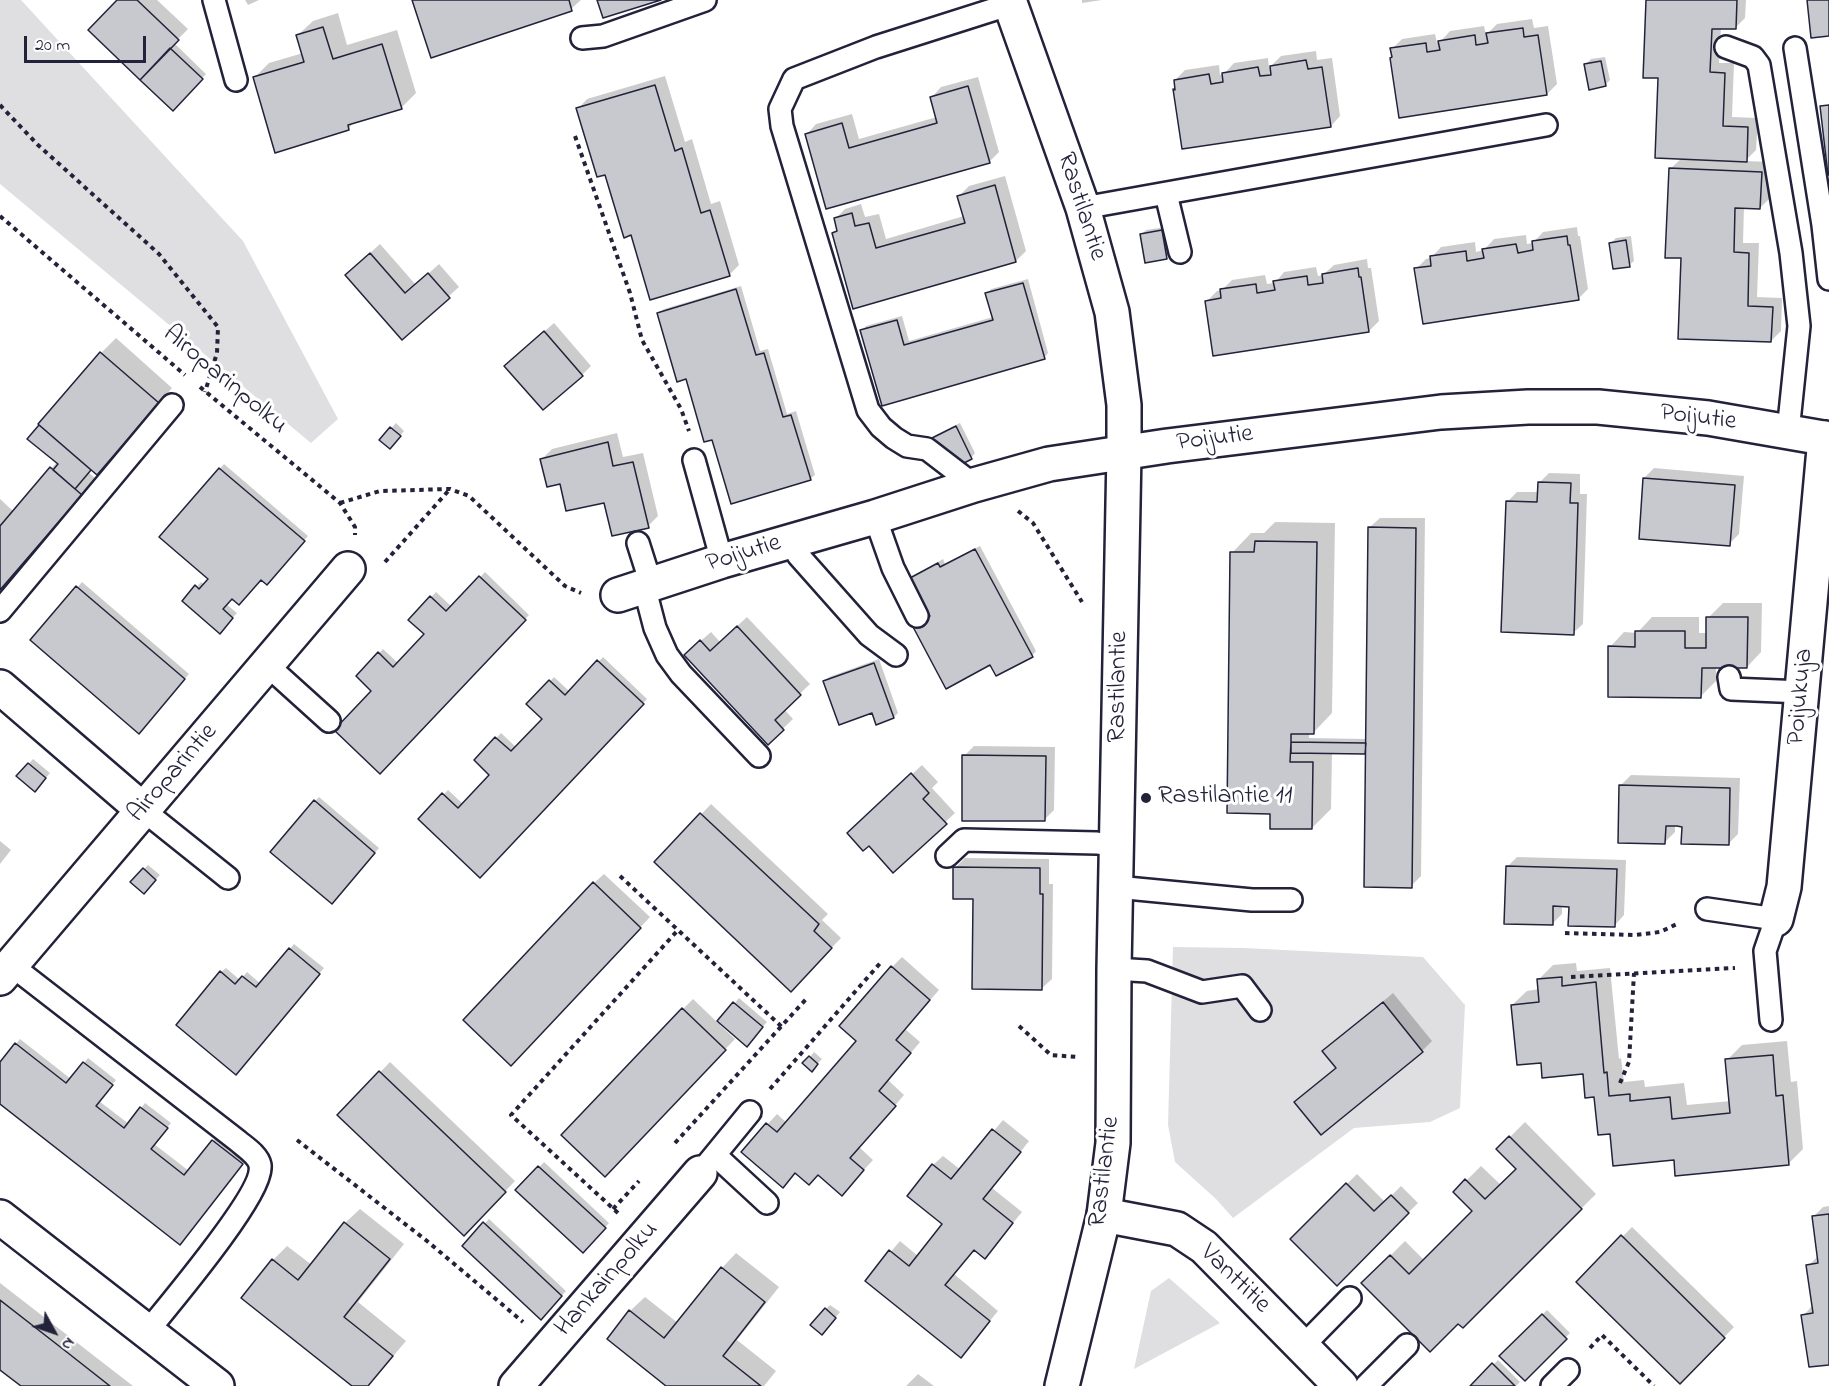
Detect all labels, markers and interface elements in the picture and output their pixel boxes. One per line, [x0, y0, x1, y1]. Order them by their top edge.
scale bar [27, 24, 148, 62]
text: 20 m [35, 33, 70, 59]
street label: Rastilantie [1048, 149, 1112, 265]
street label: Airoparinpolku [155, 320, 293, 442]
street label: Poijutie [1658, 399, 1738, 439]
street label: Poijutie [1175, 420, 1255, 460]
street label: Poijutie [703, 529, 785, 581]
street label: Rastilantie [1103, 631, 1137, 743]
street label: Poijukuja [1782, 647, 1822, 747]
street label: Airoparintie [123, 718, 225, 830]
place label: Rastilantie 11 [1158, 782, 1292, 814]
marker: Rastilantie 11 [1139, 791, 1153, 805]
street label: Rastilantie [1084, 1115, 1128, 1229]
street label: Hankainpolku [550, 1216, 666, 1344]
street label: Vanttitie [1192, 1239, 1276, 1321]
north arrow [24, 1302, 84, 1362]
text: N [55, 1332, 80, 1355]

